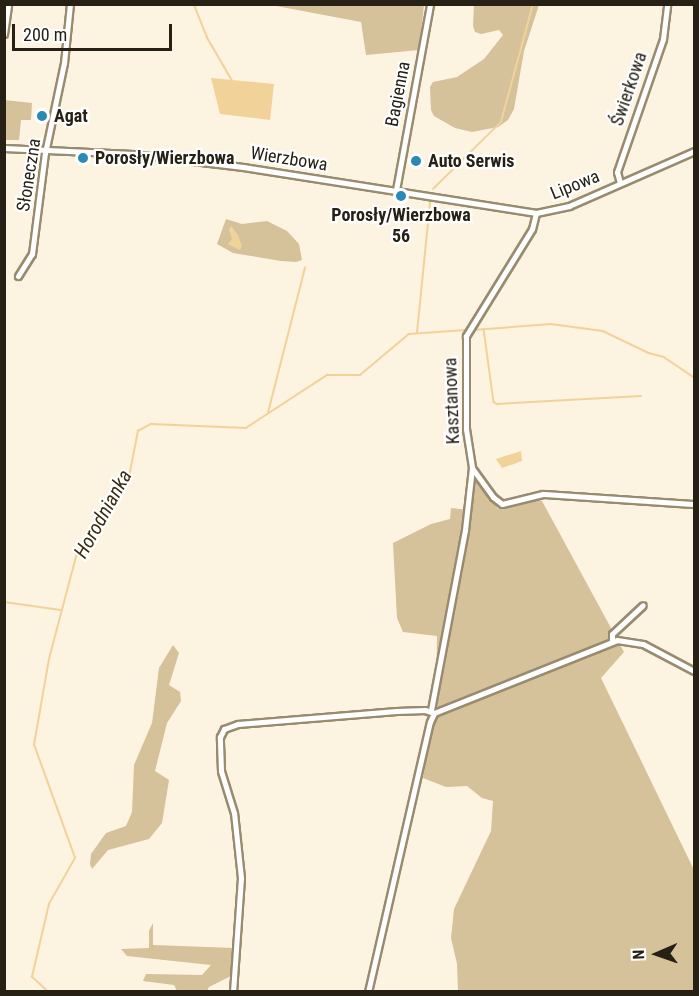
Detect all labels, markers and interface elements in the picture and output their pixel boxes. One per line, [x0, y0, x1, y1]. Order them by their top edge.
scale bar [15, 12, 176, 50]
text: 200 m [23, 24, 67, 45]
street label: Świerkowa [606, 49, 652, 129]
street label: Bagienna [381, 60, 415, 128]
place label: Agat [54, 105, 88, 127]
marker: Agat [35, 109, 49, 123]
street label: Słoneczna [13, 137, 45, 213]
street label: Wierzbowa [249, 142, 329, 176]
place label: Porosły/Wierzbowa [95, 147, 234, 169]
place label: Auto Serwis [428, 150, 514, 172]
marker: Porosły/Wierzbowa [76, 151, 90, 165]
marker: Auto Serwis [409, 154, 423, 168]
street label: Lipowa [547, 165, 603, 205]
marker: Porosły/Wierzbowa 56 [394, 189, 408, 203]
place label: Porosły/Wierzbowa 56 [331, 205, 471, 248]
street label: Kasztanowa [440, 357, 464, 445]
water label: Horodnianka [69, 466, 137, 562]
north arrow [627, 924, 687, 984]
text: N [629, 949, 648, 960]

